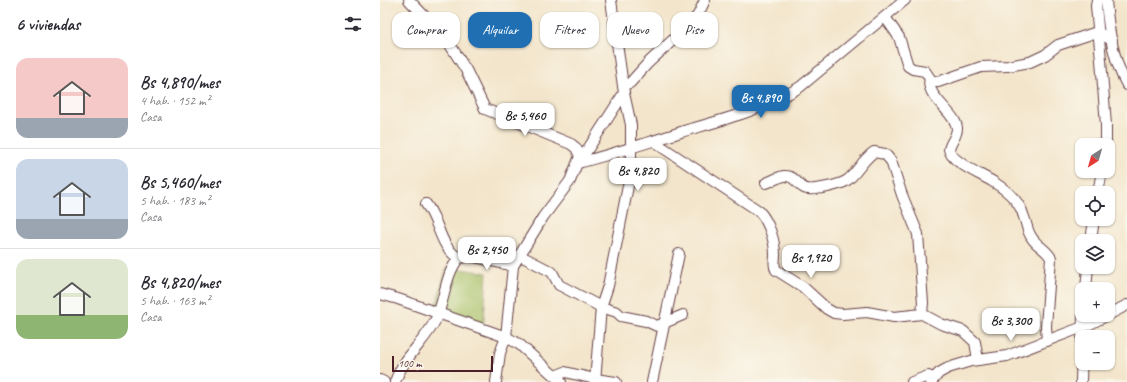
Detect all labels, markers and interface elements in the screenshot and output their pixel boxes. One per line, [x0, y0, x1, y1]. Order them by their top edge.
chip: Comprar [392, 12, 460, 48]
chip: Alquilar [468, 12, 532, 48]
chip: Filtros [540, 12, 599, 48]
chip: Nuevo [607, 12, 663, 48]
chip: Piso [671, 12, 718, 48]
icon: filters [342, 13, 364, 35]
text: 6 viviendas [16, 14, 80, 35]
text: Bs 4,890/mes [140, 72, 220, 93]
icon: home [48, 74, 96, 122]
pin: Bs 4,890 [720, 85, 802, 119]
text: Bs 4,890 [741, 90, 781, 106]
text: 4 hab. · 152 m² [140, 93, 210, 109]
pin: Bs 5,460 [484, 103, 566, 137]
text: Bs 5,460 [505, 108, 545, 124]
text: Casa [140, 109, 161, 125]
north arrow [1075, 138, 1115, 178]
map controls [1075, 138, 1115, 370]
pin: Bs 4,820 [597, 158, 679, 192]
text: Bs 4,820 [618, 163, 658, 179]
text: Bs 5,460/mes [140, 172, 220, 193]
icon: home [48, 175, 96, 223]
button: locate [1075, 186, 1115, 226]
text: 5 hab. · 183 m² [140, 193, 210, 209]
text: Casa [140, 209, 161, 225]
button: layers [1075, 234, 1115, 274]
pin: Bs 2,450 [446, 237, 528, 271]
text: Bs 2,450 [467, 242, 507, 258]
pin: Bs 1,920 [770, 245, 852, 279]
text: Bs 1,920 [791, 250, 831, 266]
text: Bs 4,820/mes [140, 272, 220, 293]
icon: home [48, 275, 96, 323]
button: + [1075, 282, 1115, 322]
text: 5 hab. · 163 m² [140, 293, 210, 309]
pin: Bs 3,300 [970, 308, 1052, 342]
text: Casa [140, 309, 161, 325]
text: Bs 3,300 [991, 313, 1031, 329]
button: − [1075, 330, 1115, 370]
scale bar [392, 354, 493, 373]
text: 100 m [398, 356, 422, 370]

